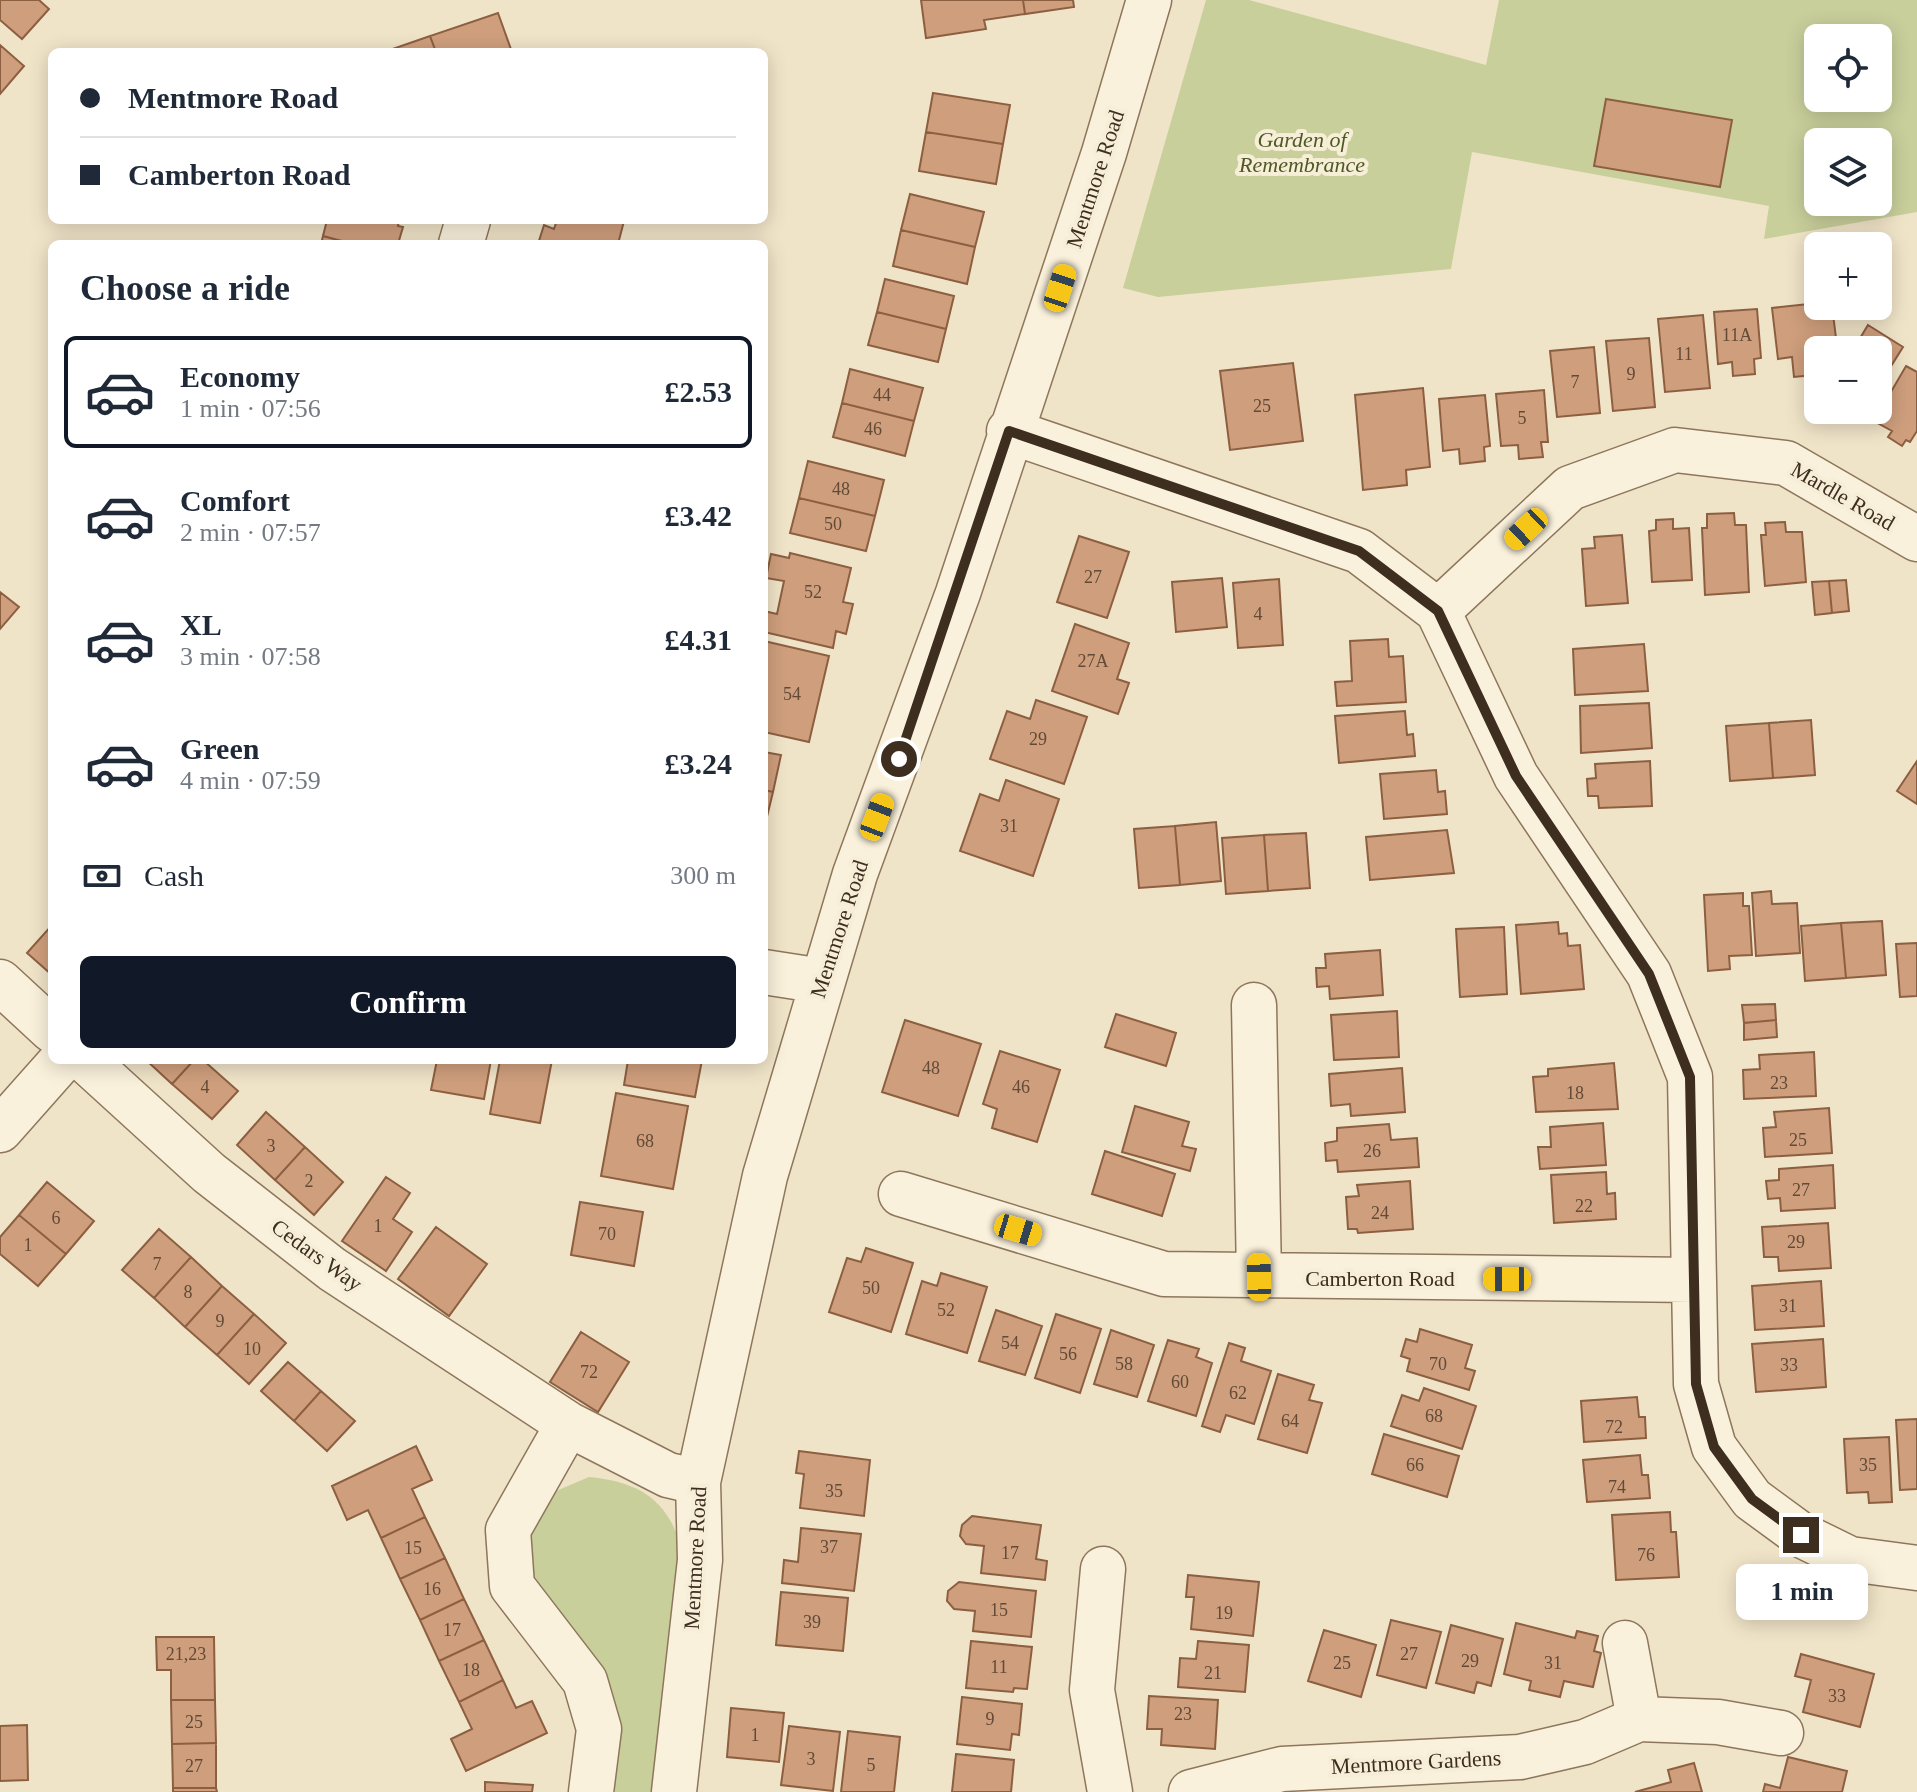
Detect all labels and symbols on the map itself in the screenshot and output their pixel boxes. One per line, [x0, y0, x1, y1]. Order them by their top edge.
street label: Mentmore Road [1061, 107, 1129, 251]
park label: Garden of Remembrance [1238, 127, 1365, 177]
car [1041, 261, 1079, 315]
house number: 11A [1722, 325, 1752, 345]
house number: 11 [1675, 344, 1693, 364]
house number: 9 [1627, 364, 1636, 384]
house number: 7 [1571, 372, 1580, 392]
house number: 44 [873, 385, 891, 405]
house number: 25 [1253, 396, 1271, 416]
house number: 5 [1518, 408, 1527, 428]
house number: 46 [864, 419, 882, 439]
street label: Mardle Road [1787, 456, 1899, 536]
house number: 48 [832, 479, 850, 499]
car [1500, 504, 1552, 554]
house number: 50 [824, 514, 842, 534]
house number: 27 [1084, 567, 1102, 587]
house number: 52 [804, 582, 822, 602]
house number: 4 [1254, 604, 1263, 624]
house number: 27A [1078, 651, 1109, 671]
house number: 54 [783, 684, 801, 704]
house number: 29 [1029, 729, 1047, 749]
route start [881, 741, 917, 777]
car [857, 790, 897, 844]
house number: 31 [1000, 816, 1018, 836]
street label: Mentmore Road [805, 857, 873, 1001]
house number: 48 [922, 1058, 940, 1078]
house number: 23 [1770, 1073, 1788, 1093]
house number: 4 [201, 1077, 210, 1097]
house number: 46 [1012, 1077, 1030, 1097]
house number: 18 [1566, 1083, 1584, 1103]
house number: 25 [1789, 1130, 1807, 1150]
house number: 68 [636, 1131, 654, 1151]
house number: 3 [267, 1136, 276, 1156]
house number: 26 [1363, 1141, 1381, 1161]
house number: 2 [305, 1171, 314, 1191]
house number: 27 [1792, 1180, 1810, 1200]
house number: 22 [1575, 1196, 1593, 1216]
house number: 24 [1371, 1203, 1389, 1223]
house number: 6 [52, 1208, 61, 1228]
car [992, 1212, 1044, 1248]
street label: Cedars Way [267, 1214, 367, 1296]
house number: 1 [374, 1216, 383, 1236]
house number: 70 [598, 1224, 616, 1244]
house number: 29 [1787, 1232, 1805, 1252]
house number: 1 [24, 1235, 33, 1255]
car [1247, 1253, 1271, 1301]
house number: 7 [153, 1254, 162, 1274]
street label: Camberton Road [1305, 1266, 1455, 1291]
car [1483, 1267, 1531, 1291]
house number: 50 [862, 1278, 880, 1298]
house number: 8 [184, 1282, 193, 1302]
house number: 31 [1779, 1296, 1797, 1316]
house number: 52 [937, 1300, 955, 1320]
house number: 9 [216, 1311, 225, 1331]
house number: 54 [1001, 1333, 1019, 1353]
house number: 10 [243, 1339, 261, 1359]
house number: 56 [1059, 1344, 1077, 1364]
house number: 58 [1115, 1354, 1133, 1374]
house number: 70 [1429, 1354, 1447, 1374]
house number: 33 [1780, 1355, 1798, 1375]
house number: 72 [580, 1362, 598, 1382]
house number: 60 [1171, 1372, 1189, 1392]
house number: 62 [1229, 1383, 1247, 1403]
house number: 68 [1425, 1406, 1443, 1426]
house number: 64 [1281, 1411, 1299, 1431]
house number: 72 [1605, 1417, 1623, 1437]
house number: 66 [1406, 1455, 1424, 1475]
house number: 35 [1859, 1455, 1877, 1475]
house number: 74 [1608, 1477, 1626, 1497]
house number: 35 [825, 1481, 843, 1501]
street label: Mentmore Road [679, 1486, 711, 1630]
route end [1783, 1517, 1819, 1553]
house number: 37 [820, 1537, 838, 1557]
house number: 15 [404, 1538, 422, 1558]
house number: 17 [1001, 1543, 1019, 1563]
house number: 76 [1637, 1545, 1655, 1565]
callout: 1 min [1735, 1563, 1867, 1619]
house number: 16 [423, 1579, 441, 1599]
house number: 15 [990, 1600, 1008, 1620]
house number: 19 [1215, 1603, 1233, 1623]
house number: 39 [803, 1612, 821, 1632]
house number: 17 [443, 1620, 461, 1640]
house number: 21,23 [166, 1644, 206, 1664]
house number: 27 [1400, 1644, 1418, 1664]
house number: 29 [1461, 1651, 1479, 1671]
house number: 25 [1333, 1653, 1351, 1673]
house number: 31 [1544, 1653, 1562, 1673]
house number: 11 [990, 1657, 1008, 1677]
house number: 18 [462, 1660, 480, 1680]
house number: 21 [1204, 1663, 1222, 1683]
house number: 33 [1828, 1686, 1846, 1706]
house number: 23 [1174, 1704, 1192, 1724]
house number: 9 [986, 1709, 995, 1729]
house number: 25 [185, 1712, 203, 1732]
house number: 1 [751, 1725, 760, 1745]
street label: Mentmore Gardens [1330, 1745, 1502, 1779]
house number: 3 [807, 1749, 816, 1769]
house number: 5 [867, 1755, 876, 1775]
house number: 27 [185, 1756, 203, 1776]

